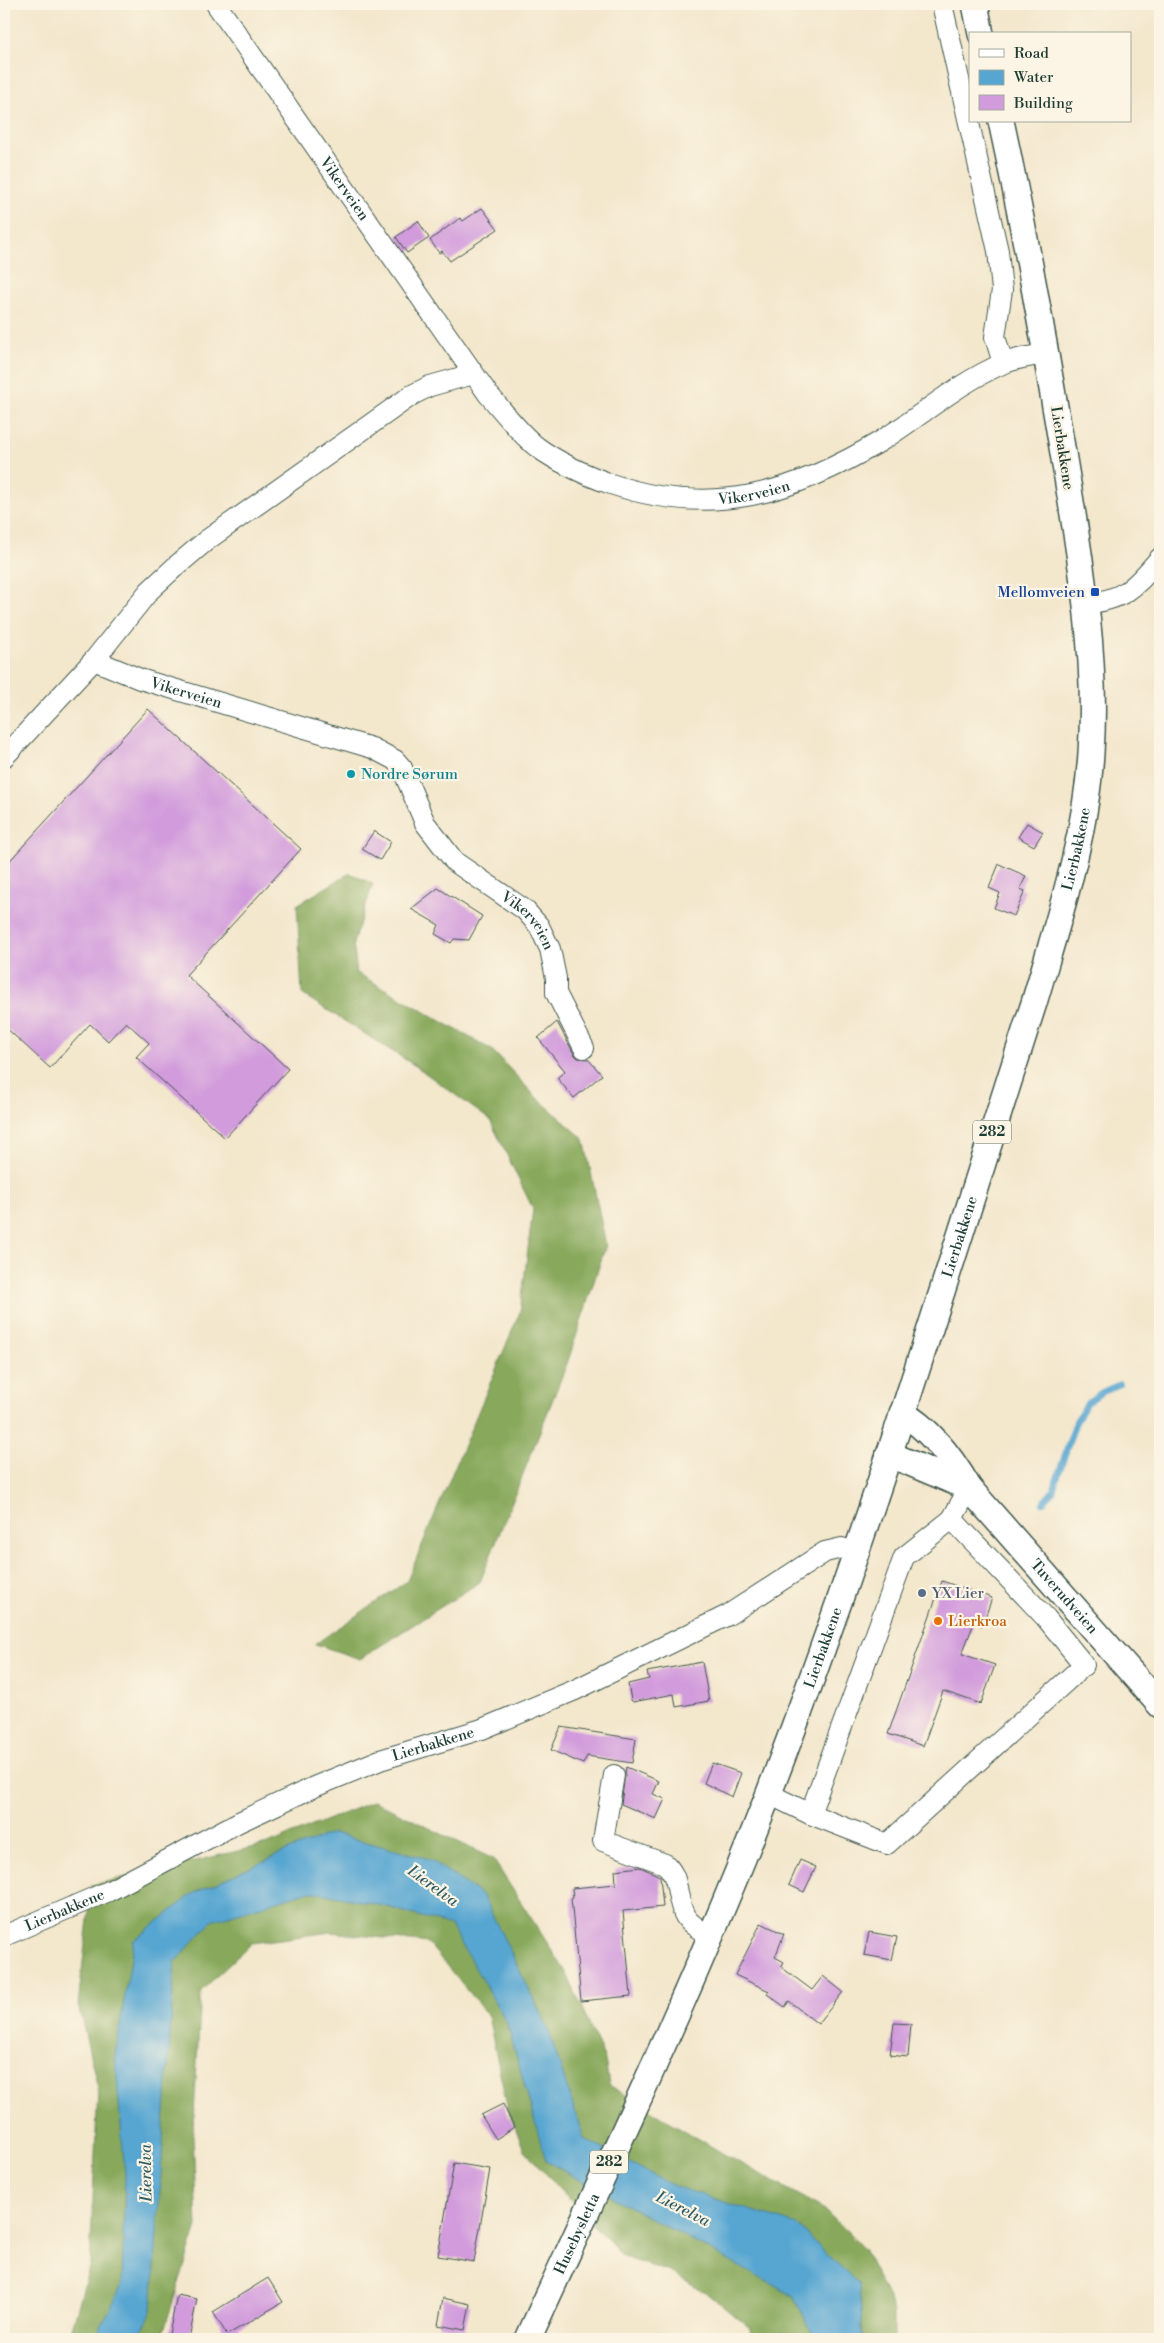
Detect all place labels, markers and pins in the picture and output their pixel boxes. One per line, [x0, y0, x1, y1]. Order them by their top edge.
place label: Mellomveien [998, 583, 1085, 602]
marker: Mellomveien [1089, 586, 1101, 598]
place label: Nordre Sørum [361, 765, 458, 784]
marker: Nordre Sørum [345, 768, 357, 780]
place label: YX Lier [931, 1584, 985, 1603]
marker: YX Lier [916, 1587, 928, 1599]
place label: Lierkroa [948, 1612, 1007, 1631]
marker: Lierkroa [932, 1615, 944, 1627]

